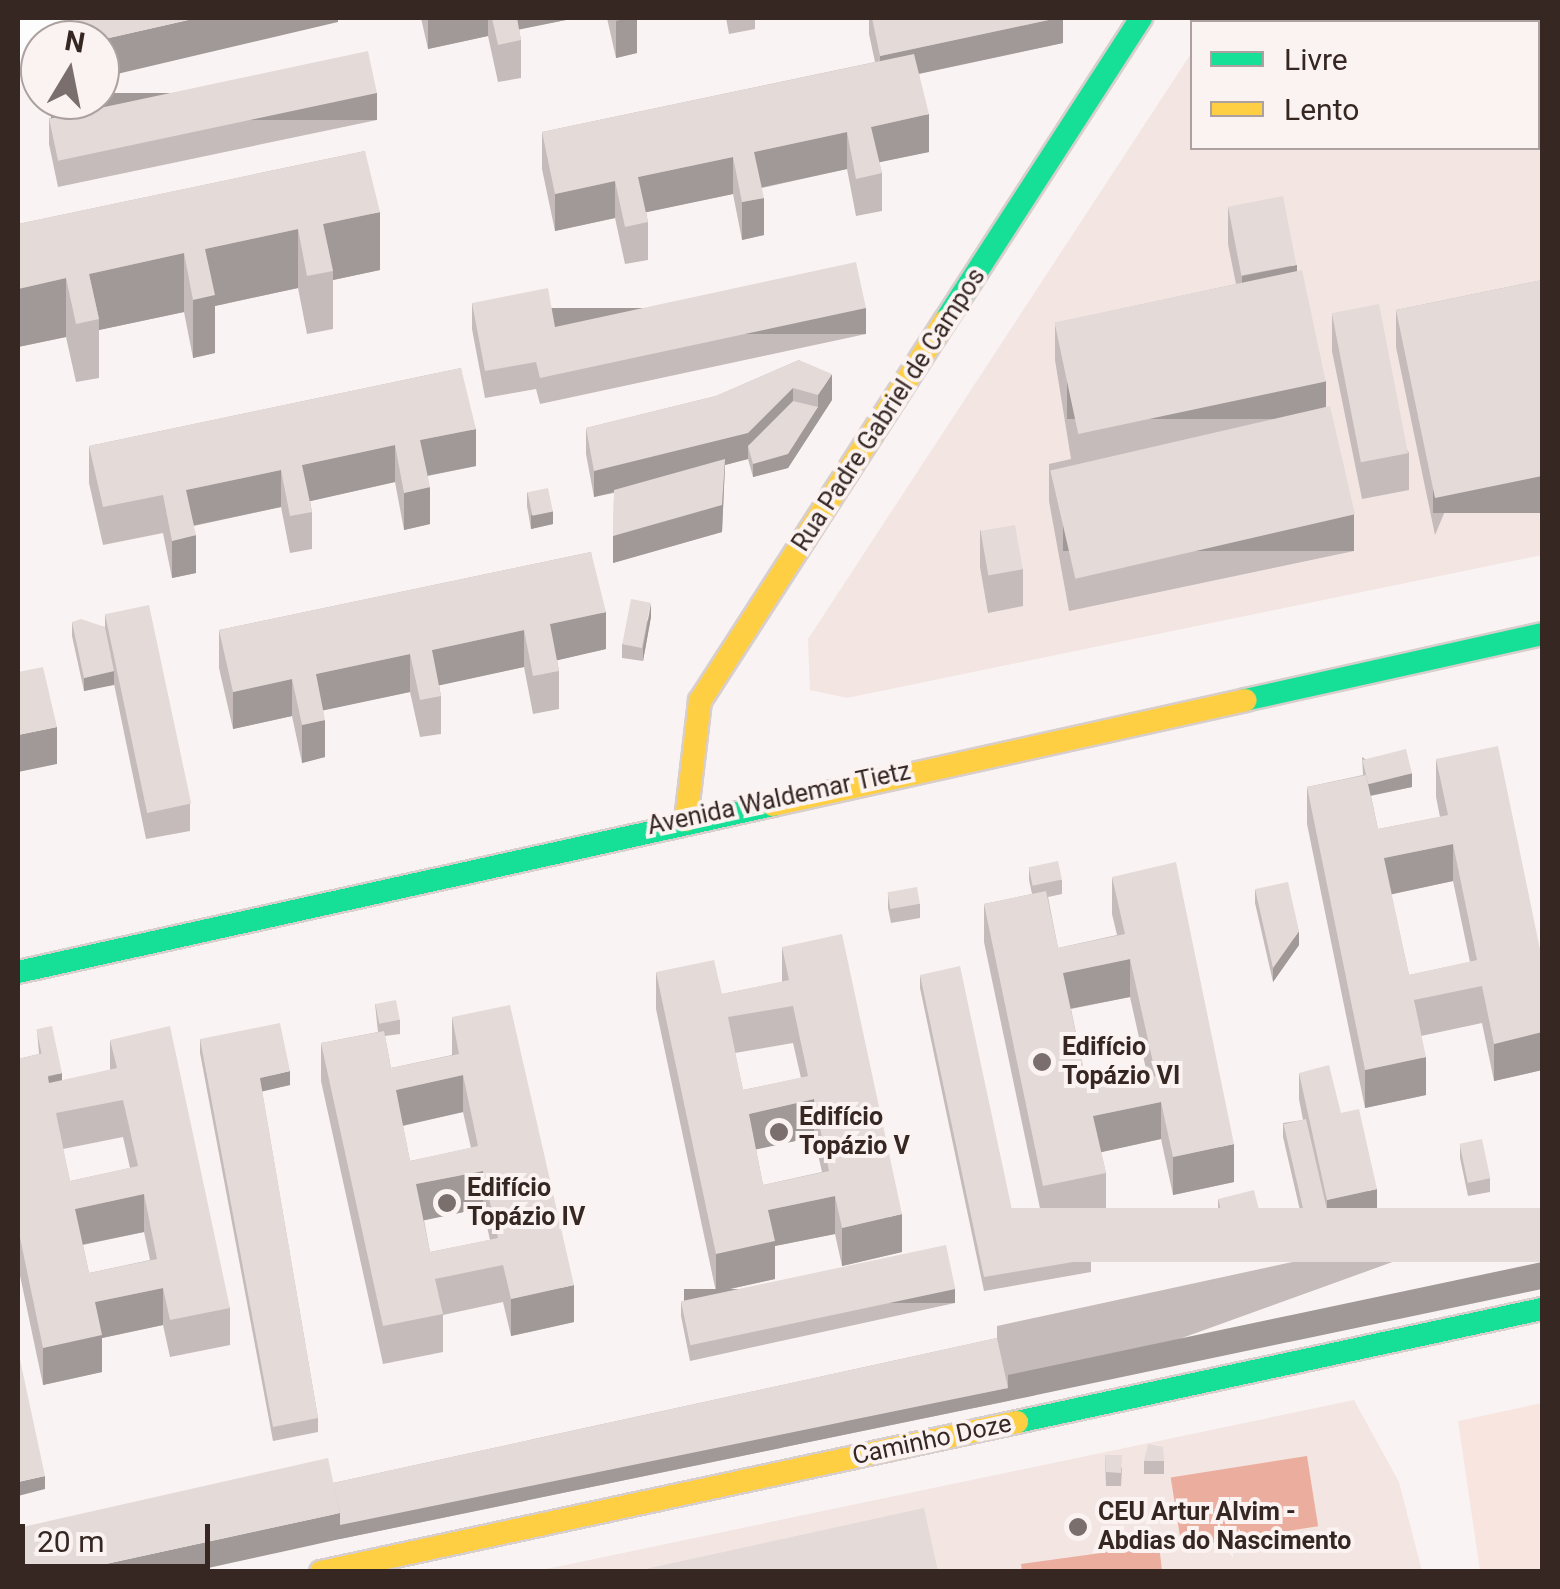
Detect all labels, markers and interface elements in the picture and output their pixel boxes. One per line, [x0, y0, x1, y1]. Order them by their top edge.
north arrow [20, 20, 120, 120]
legend [1190, 20, 1540, 150]
text: N [62, 24, 88, 60]
text: Livre [1284, 42, 1348, 77]
text: Lento [1284, 92, 1359, 127]
street label: Rua Padre Gabriel de Campos [786, 263, 992, 557]
street label: Avenida Waldemar Tietz [645, 756, 913, 842]
place label: Edifício Topázio VI [1062, 1033, 1180, 1092]
marker: Edifício Topázio VI [1031, 1051, 1053, 1073]
place label: Edifício Topázio V [799, 1103, 910, 1162]
marker: Edifício Topázio V [768, 1121, 790, 1143]
place label: Edifício Topázio IV [467, 1174, 585, 1233]
marker: Edifício Topázio IV [436, 1192, 458, 1214]
street label: Caminho Doze [850, 1409, 1014, 1471]
place label: CEU Artur Alvim - Abdias do Nascimento [1098, 1498, 1351, 1557]
scale bar [25, 1504, 215, 1566]
marker: CEU Artur Alvim - Abdias do Nascimento [1067, 1516, 1089, 1538]
text: 20 m [37, 1524, 104, 1559]

